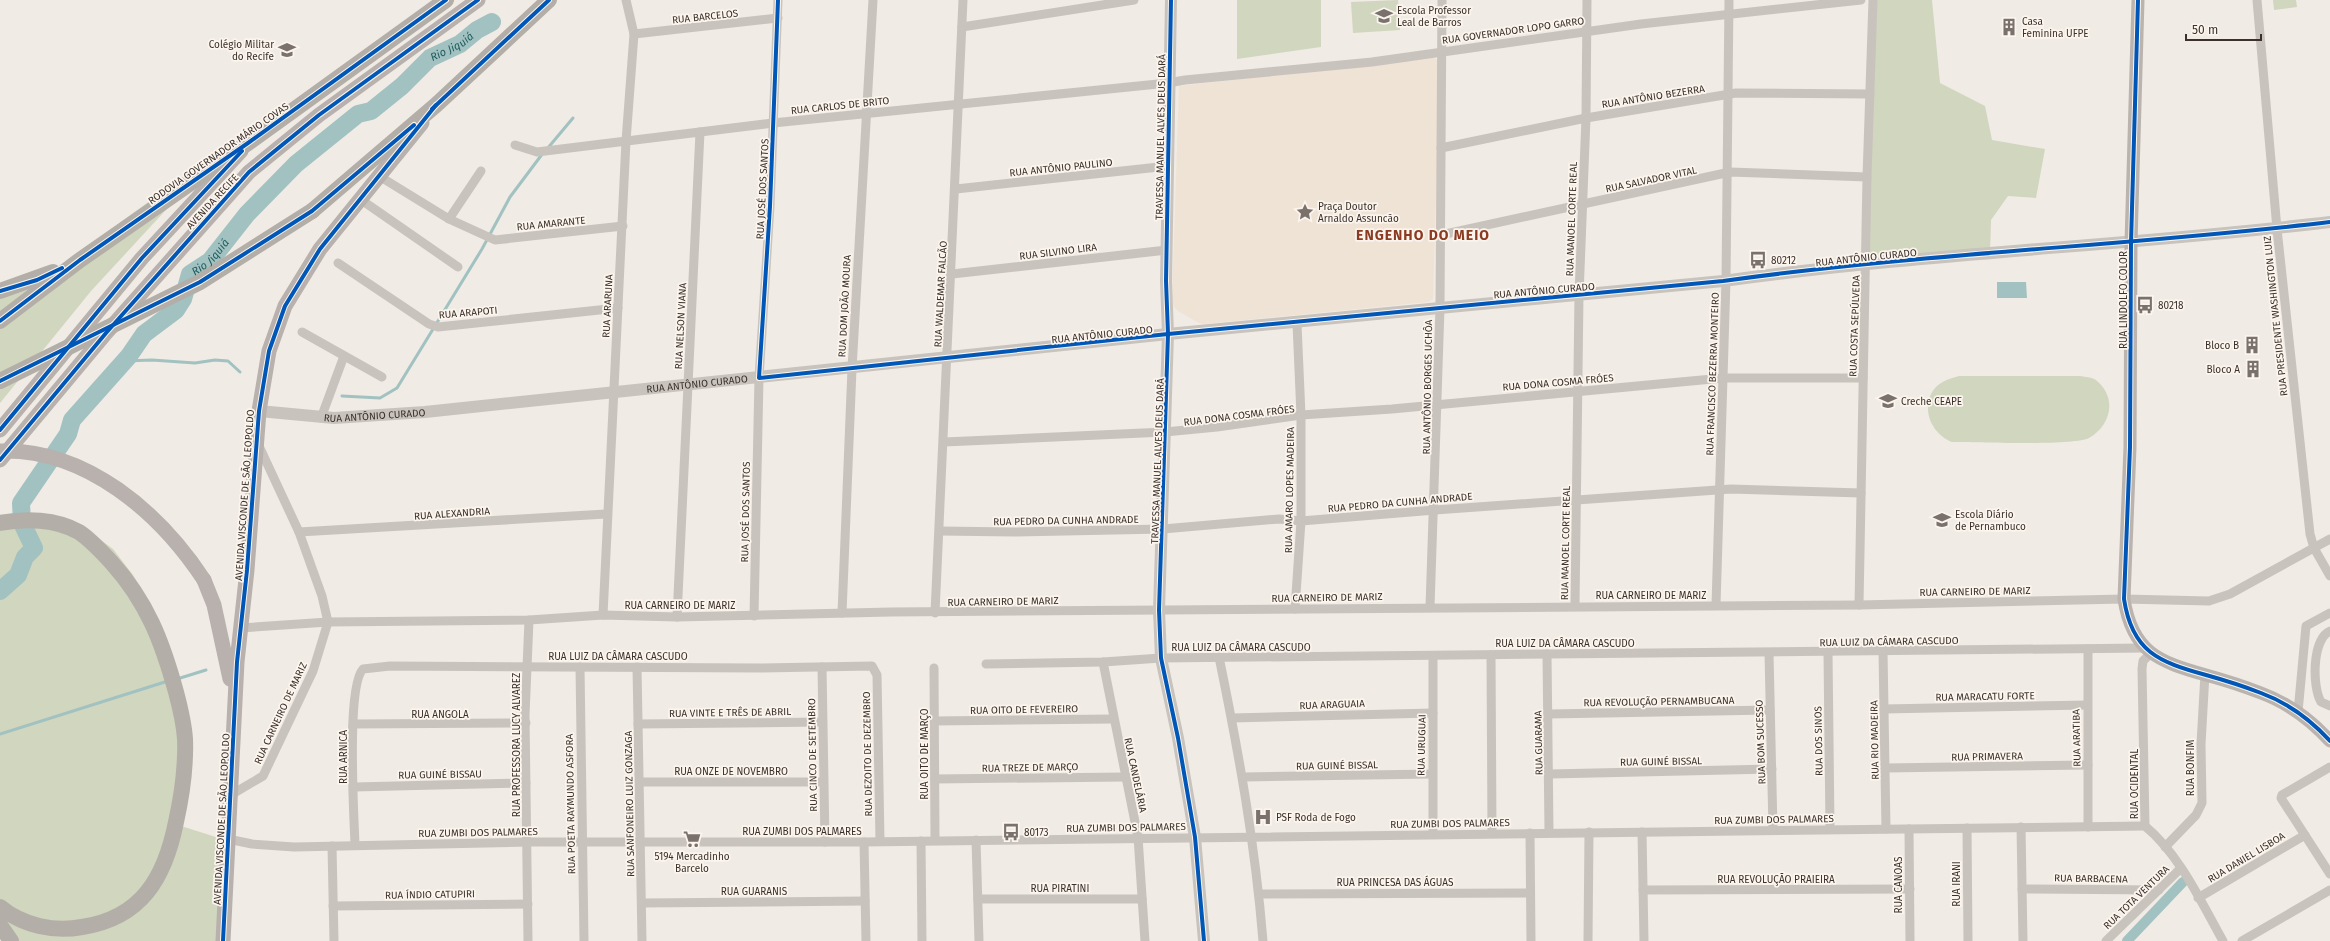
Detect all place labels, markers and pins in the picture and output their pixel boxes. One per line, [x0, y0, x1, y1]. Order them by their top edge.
place label: Escola Professor Leal de Barros [1397, 5, 1471, 29]
school or university icon: Escola Professor Leal de Barros [1374, 6, 1394, 26]
place label: Casa Feminina UFPE [2022, 16, 2089, 40]
building icon: Casa Feminina UFPE [1999, 17, 2019, 37]
place label: Colégio Militar do Recife [209, 39, 274, 63]
school or university icon: Colégio Militar do Recife [277, 40, 297, 60]
place label: Praça Doutor Arnaldo Assuncão [1318, 201, 1399, 225]
place icon: Praça Doutor Arnaldo Assuncão [1295, 202, 1315, 222]
bus stop icon: 80212 [1748, 250, 1768, 270]
place label: 80212 [1771, 255, 1796, 267]
bus stop icon: 80218 [2135, 295, 2155, 315]
place label: 80218 [2158, 300, 2184, 312]
building icon: Bloco B [2242, 335, 2262, 355]
place label: Bloco B [2205, 340, 2239, 352]
building icon: Bloco A [2243, 359, 2263, 379]
place label: Bloco A [2206, 364, 2240, 376]
school or university icon: Creche CEAPE [1878, 391, 1898, 411]
place label: Creche CEAPE [1901, 396, 1962, 408]
place label: Escola Diário de Pernambuco [1955, 509, 2026, 533]
school or university icon: Escola Diário de Pernambuco [1932, 510, 1952, 530]
hospital icon: PSF Roda de Fogo [1253, 807, 1273, 827]
place label: PSF Roda de Fogo [1276, 812, 1356, 824]
bus stop icon: 80173 [1001, 822, 1021, 842]
place label: 80173 [1024, 827, 1049, 839]
supermarket icon: 5194 Mercadinho Barcelo [682, 829, 702, 849]
place label: 5194 Mercadinho Barcelo [654, 851, 730, 875]

